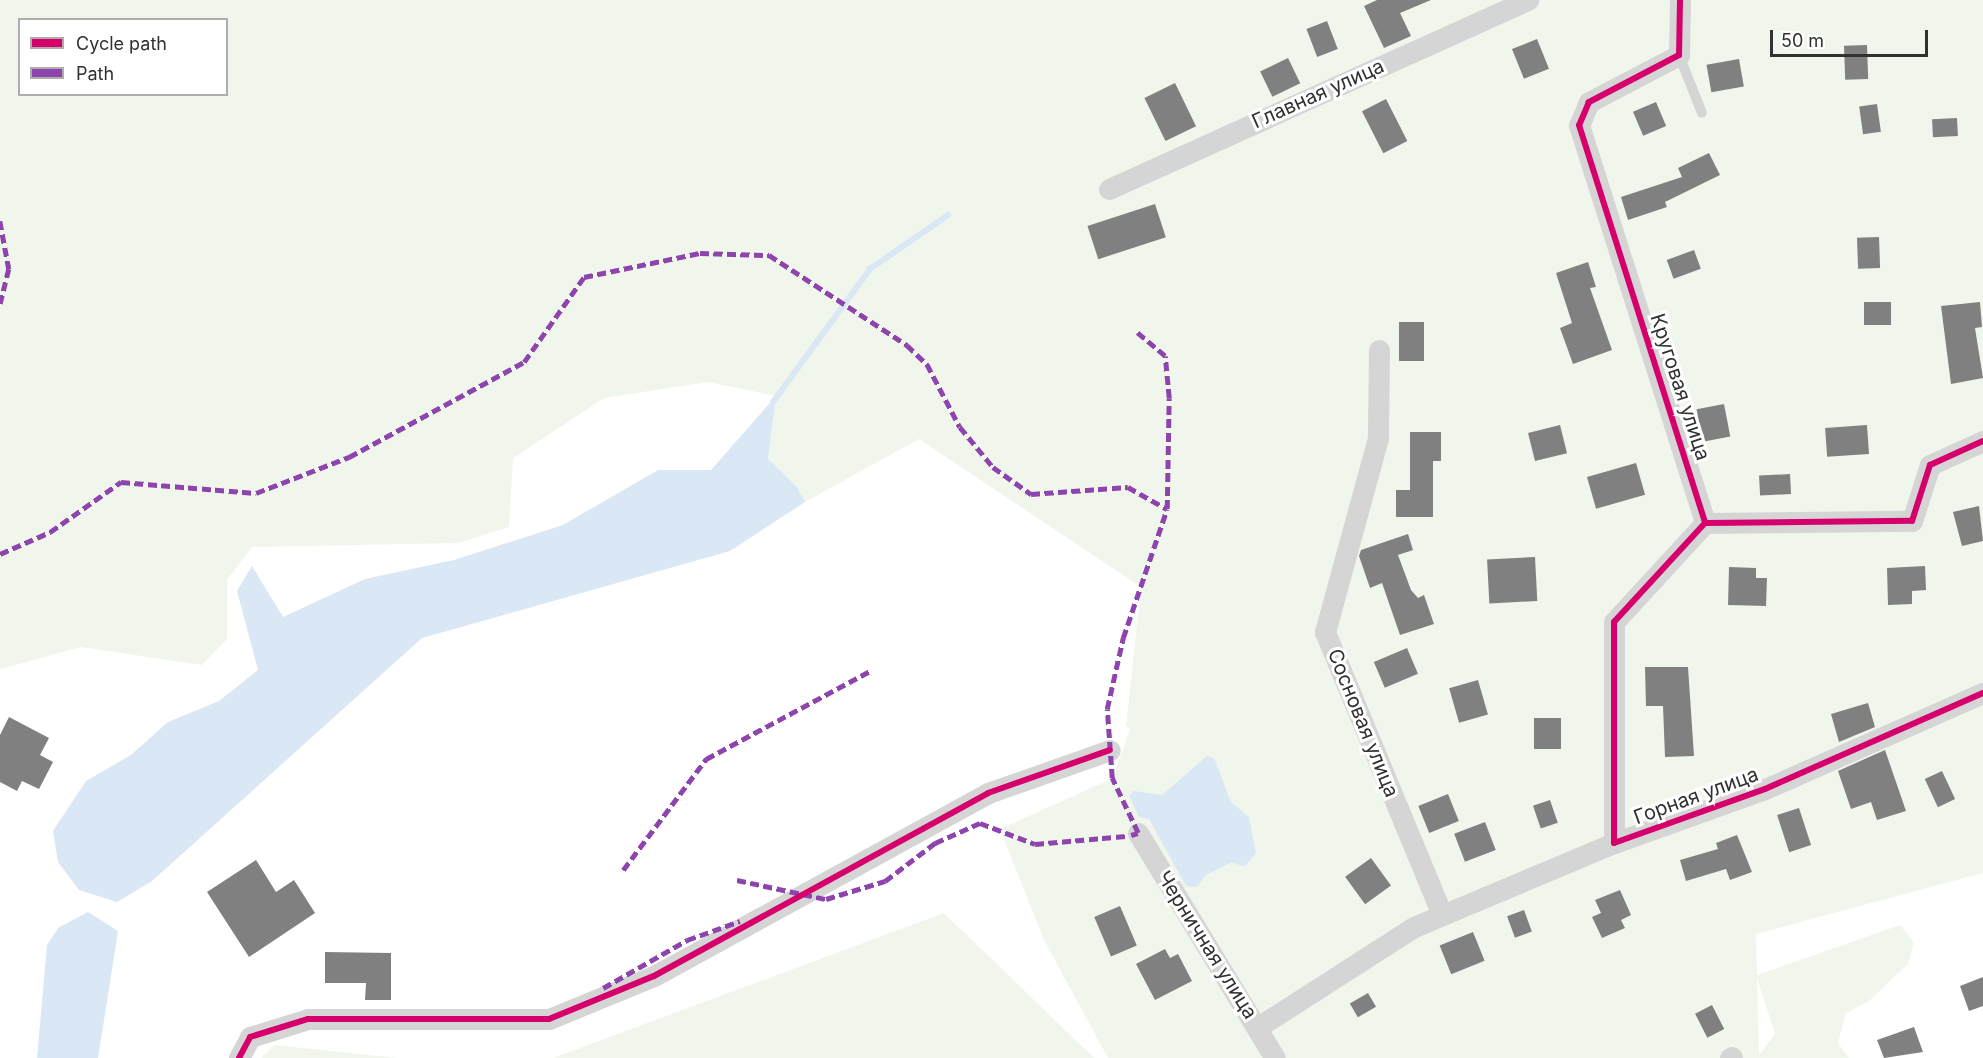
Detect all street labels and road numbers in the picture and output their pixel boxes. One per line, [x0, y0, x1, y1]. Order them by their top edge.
street label: Главная улица [1248, 54, 1388, 134]
street label: Круговая улица [1645, 311, 1715, 463]
street label: Сосновая улица [1322, 645, 1404, 801]
street label: Горная улица [1630, 762, 1762, 830]
street label: Черничная улица [1152, 867, 1262, 1023]

